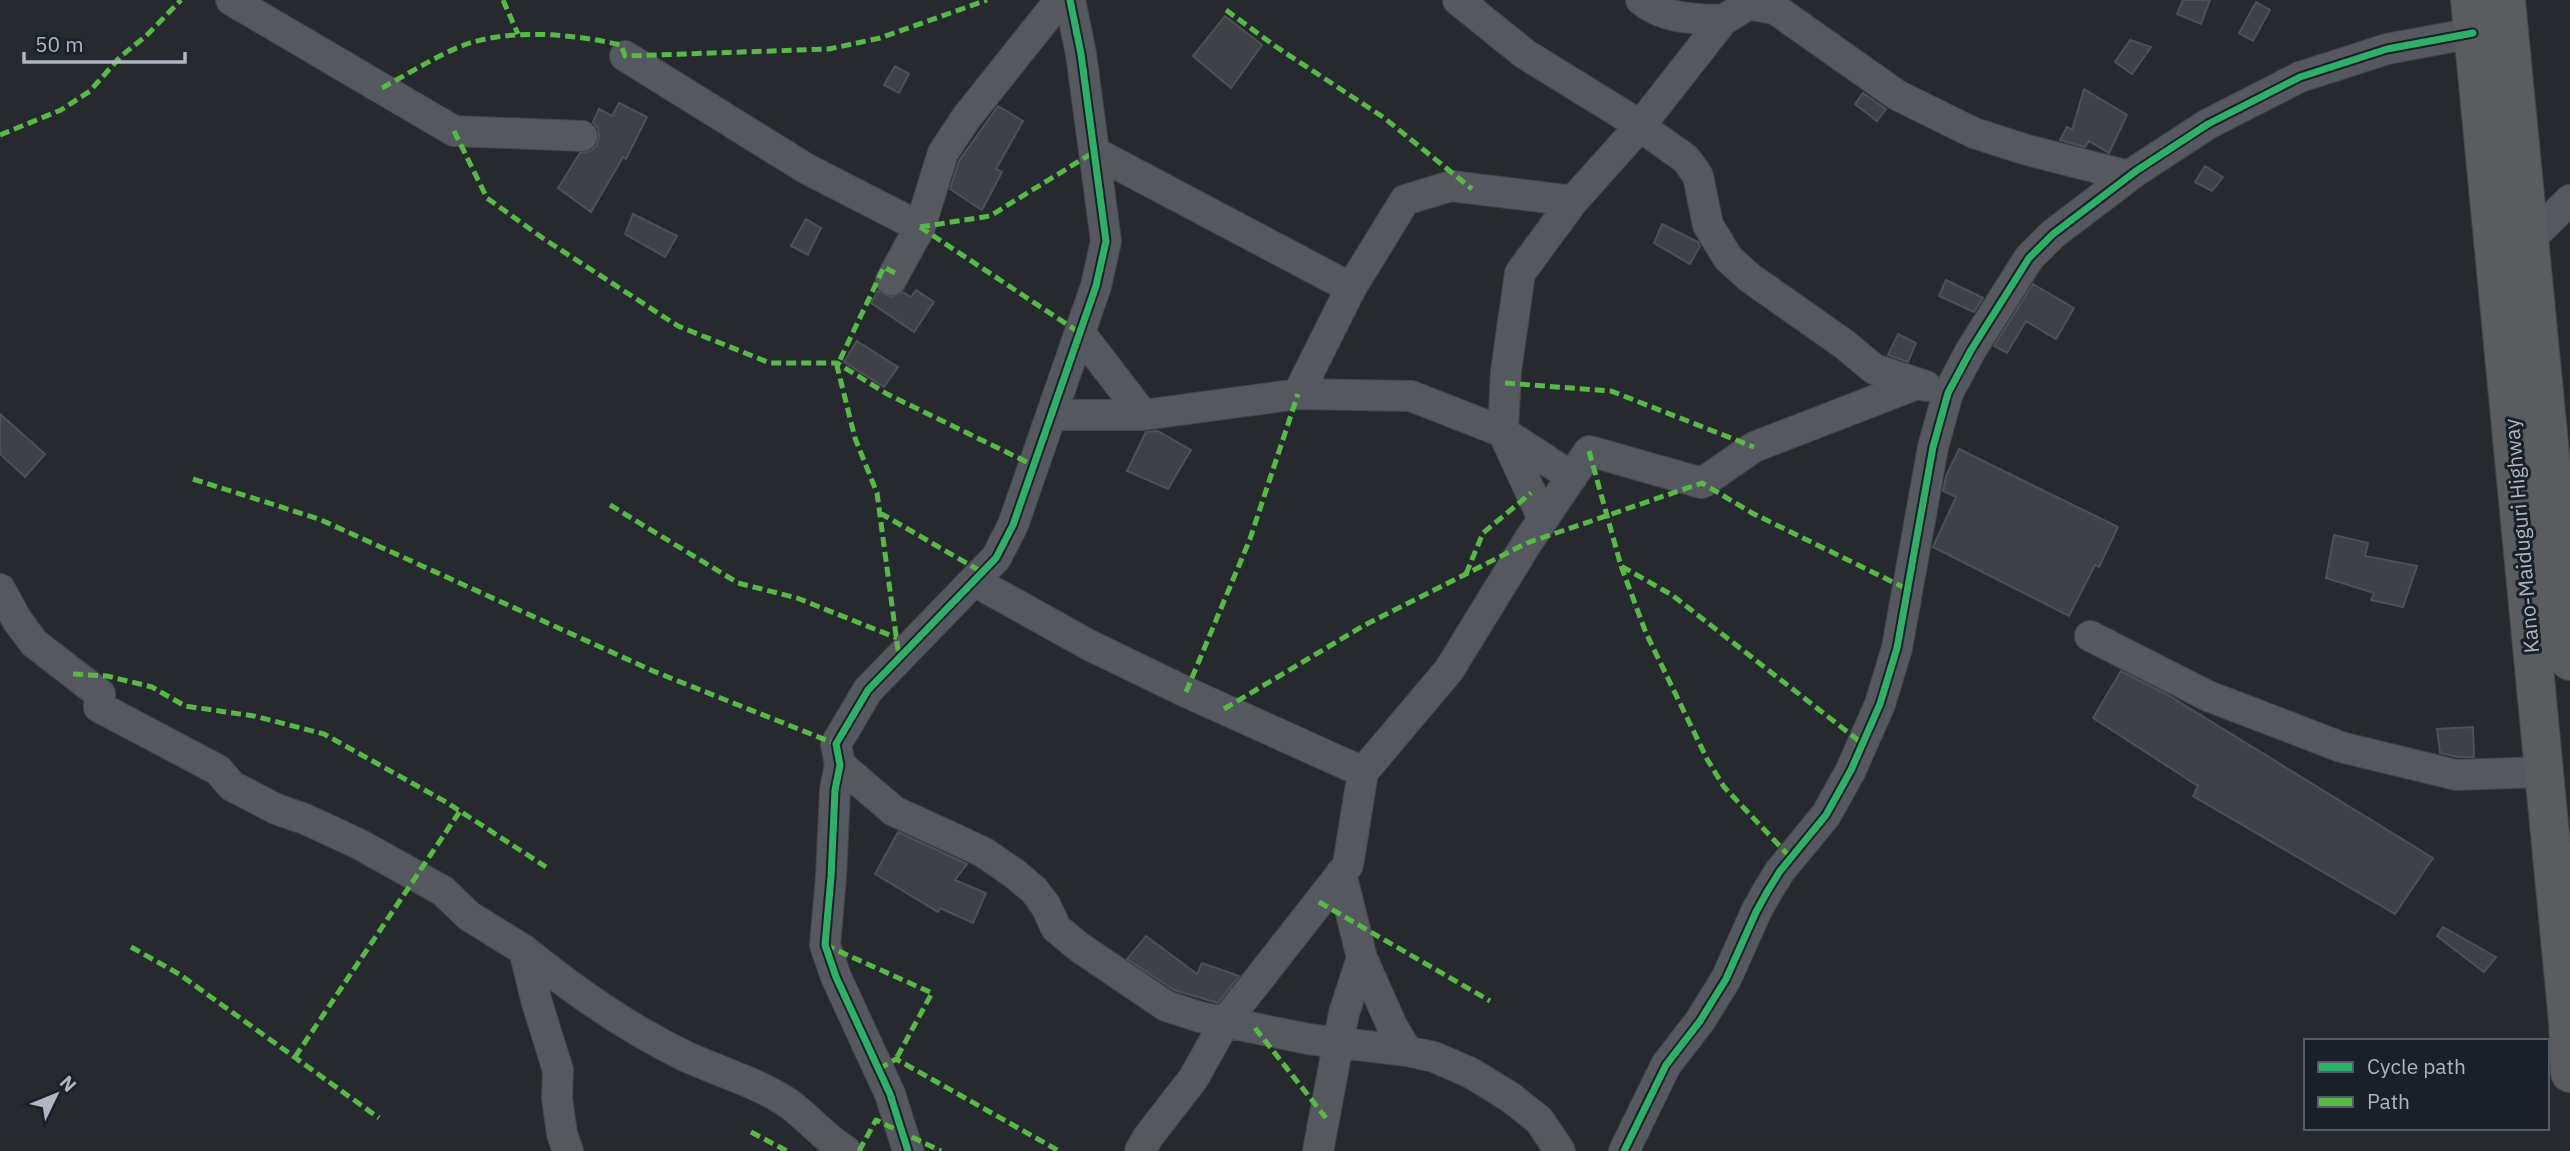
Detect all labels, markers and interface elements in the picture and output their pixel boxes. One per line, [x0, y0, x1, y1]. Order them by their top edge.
scale bar [24, 21, 186, 65]
text: 50 m [35, 30, 84, 58]
street label: Kano-Maiduguri Highway [2497, 417, 2545, 655]
legend [2304, 1039, 2549, 1130]
text: Cycle path [2367, 1052, 2466, 1080]
north arrow [21, 1060, 91, 1130]
text: N [55, 1070, 82, 1097]
text: Path [2367, 1087, 2410, 1115]

